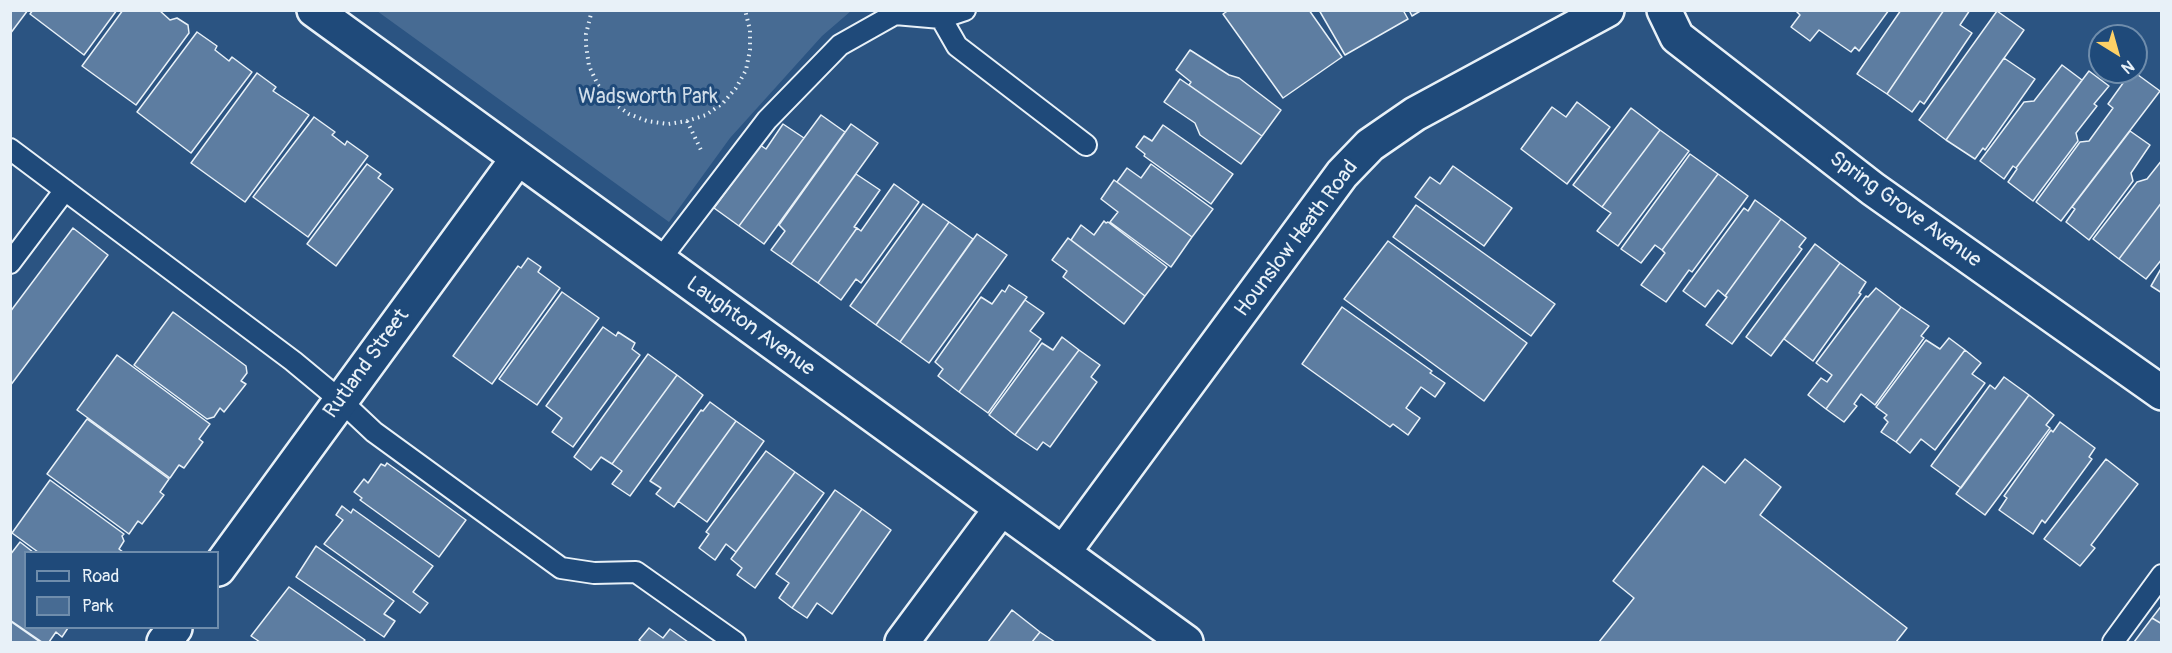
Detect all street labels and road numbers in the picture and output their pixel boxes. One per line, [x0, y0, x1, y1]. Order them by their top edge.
street label: Spring Grove Avenue [1824, 147, 1986, 273]
street label: Hounslow Heath Road [1230, 156, 1364, 322]
street label: Laughton Avenue [681, 272, 819, 382]
street label: Rutland Street [319, 304, 415, 424]

